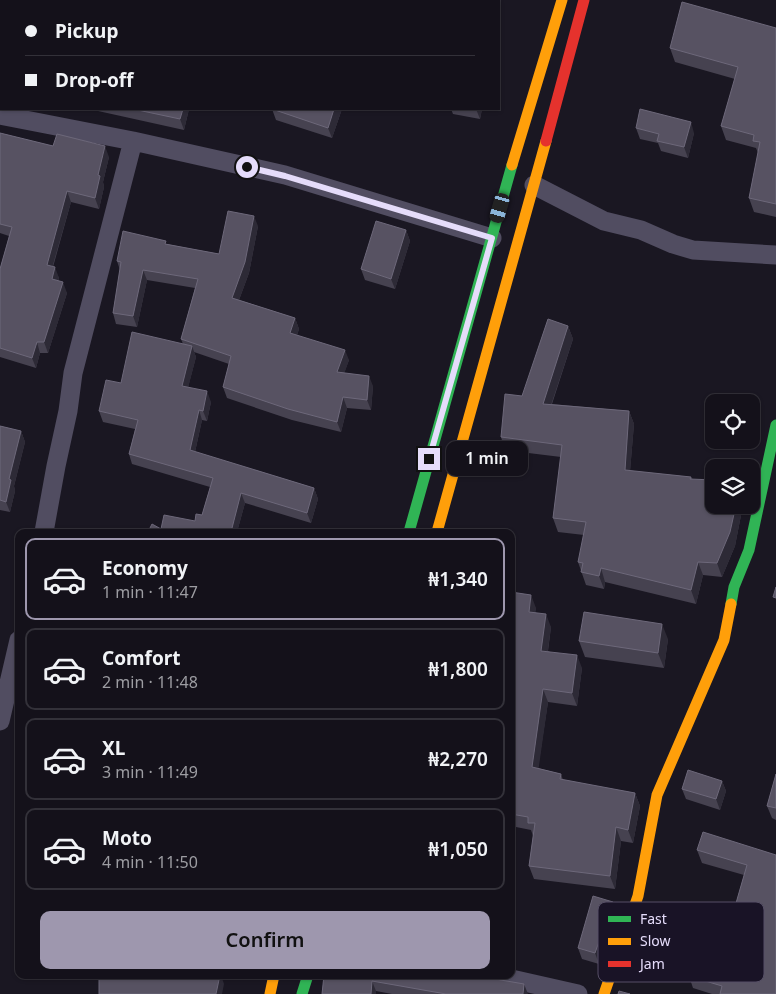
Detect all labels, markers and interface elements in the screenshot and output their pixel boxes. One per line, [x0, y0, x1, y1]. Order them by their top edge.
text: Pickup [55, 18, 118, 44]
text: Drop-off [55, 67, 134, 93]
route start [236, 156, 258, 178]
car [488, 192, 511, 224]
map controls [705, 394, 760, 514]
button: locate [705, 394, 760, 449]
callout: 1 min [446, 442, 529, 476]
text: 1 min [465, 447, 509, 469]
route end [418, 448, 440, 470]
button: layers [705, 459, 760, 514]
text: Economy [102, 555, 188, 581]
icon: car [42, 557, 87, 602]
text: ₦1,340 [428, 566, 488, 592]
text: 1 min · 11:47 [102, 581, 198, 603]
text: Comfort [102, 645, 181, 671]
icon: car [42, 647, 87, 692]
text: ₦1,800 [428, 656, 488, 682]
text: 2 min · 11:48 [102, 671, 198, 693]
text: XL [102, 735, 125, 761]
icon: car [42, 737, 87, 782]
text: ₦2,270 [428, 746, 488, 772]
text: 3 min · 11:49 [102, 761, 198, 783]
text: Moto [102, 825, 152, 851]
icon: car [42, 827, 87, 872]
text: ₦1,050 [428, 836, 488, 862]
text: 4 min · 11:50 [102, 851, 198, 873]
legend [598, 902, 764, 982]
text: Fast [640, 909, 667, 928]
button: Confirm [40, 911, 490, 969]
text: Slow [640, 931, 671, 950]
text: Jam [638, 954, 665, 973]

